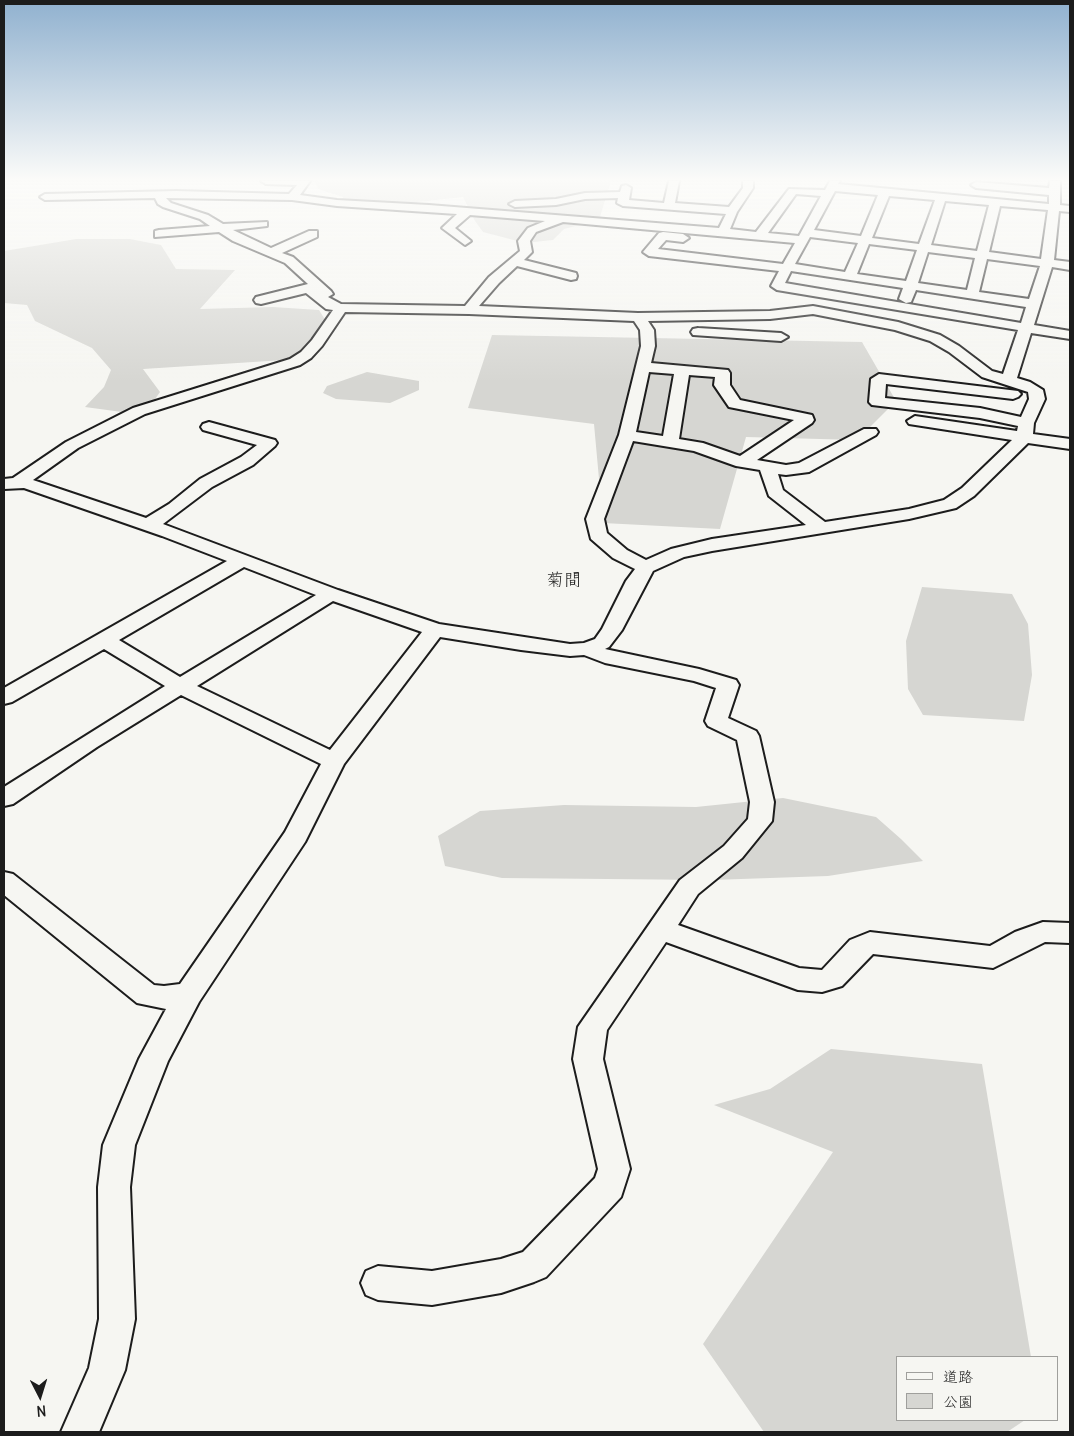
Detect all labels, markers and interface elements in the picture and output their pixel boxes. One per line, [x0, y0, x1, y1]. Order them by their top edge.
district label: 菊間 [546, 570, 582, 592]
legend [896, 1356, 1059, 1421]
text: 道路 [943, 1367, 973, 1386]
north arrow [15, 1371, 65, 1421]
text: 公園 [943, 1392, 973, 1411]
text: N [36, 1402, 47, 1420]

